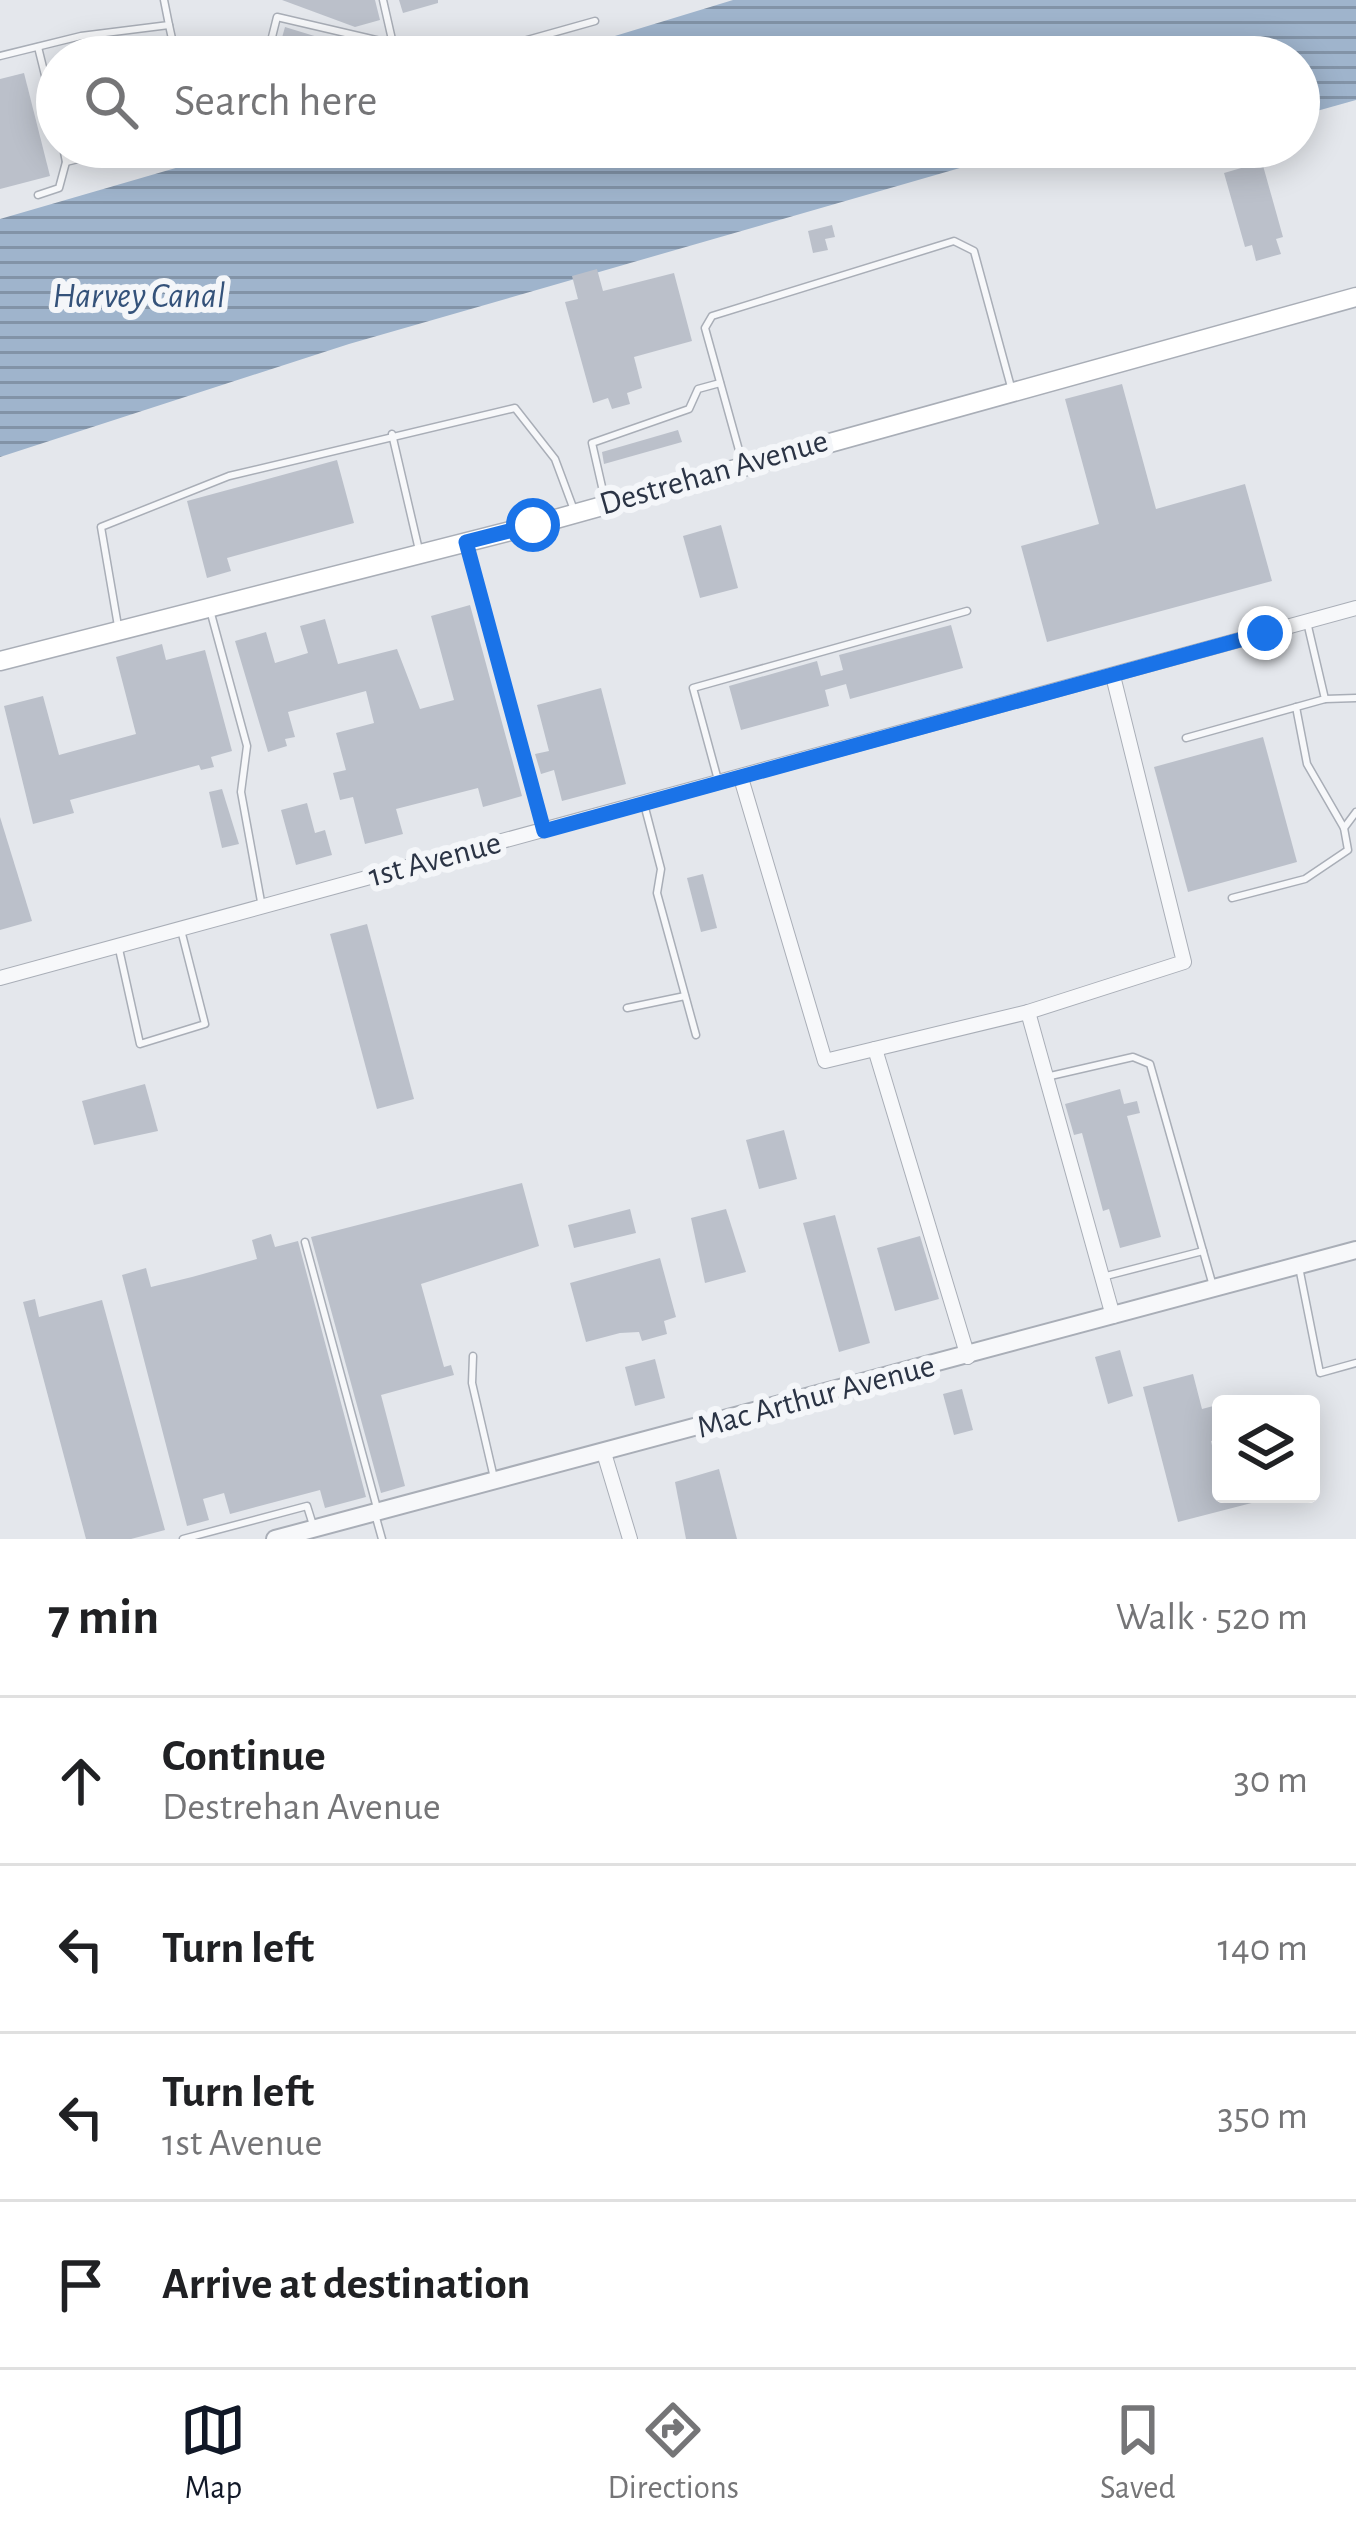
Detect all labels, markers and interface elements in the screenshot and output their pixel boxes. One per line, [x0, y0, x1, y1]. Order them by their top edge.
search box [36, 36, 1320, 168]
icon: search [78, 69, 144, 135]
text: Search here [174, 79, 377, 124]
water label: Harvey Canal [52, 278, 226, 314]
street label: Destrehan Avenue [596, 425, 832, 521]
route start [506, 498, 560, 552]
route end [1238, 606, 1292, 660]
street label: 1st Avenue [365, 826, 505, 894]
street label: Mac Arthur Avenue [693, 1349, 939, 1445]
map controls [1212, 1395, 1320, 1503]
button: layers [1212, 1395, 1320, 1503]
text: 7 min [48, 1592, 159, 1643]
text: Walk · 520 m [1116, 1598, 1308, 1637]
text: Continue [162, 1734, 326, 1779]
icon: ahead [48, 1748, 114, 1814]
text: 30 m [1234, 1761, 1308, 1800]
text: Destrehan Avenue [162, 1788, 441, 1827]
icon: left [48, 1916, 114, 1982]
text: Turn left [162, 1926, 314, 1971]
text: 140 m [1218, 1929, 1308, 1968]
text: Turn left [162, 2070, 314, 2115]
icon: left [48, 2084, 114, 2150]
text: 350 m [1217, 2097, 1308, 2136]
text: 1st Avenue [162, 2124, 322, 2163]
icon: arrive [48, 2252, 114, 2318]
text: Arrive at destination [162, 2262, 530, 2307]
tab: Map [180, 2397, 246, 2509]
tab: Directions [607, 2397, 739, 2509]
tab: Saved [1100, 2397, 1175, 2509]

